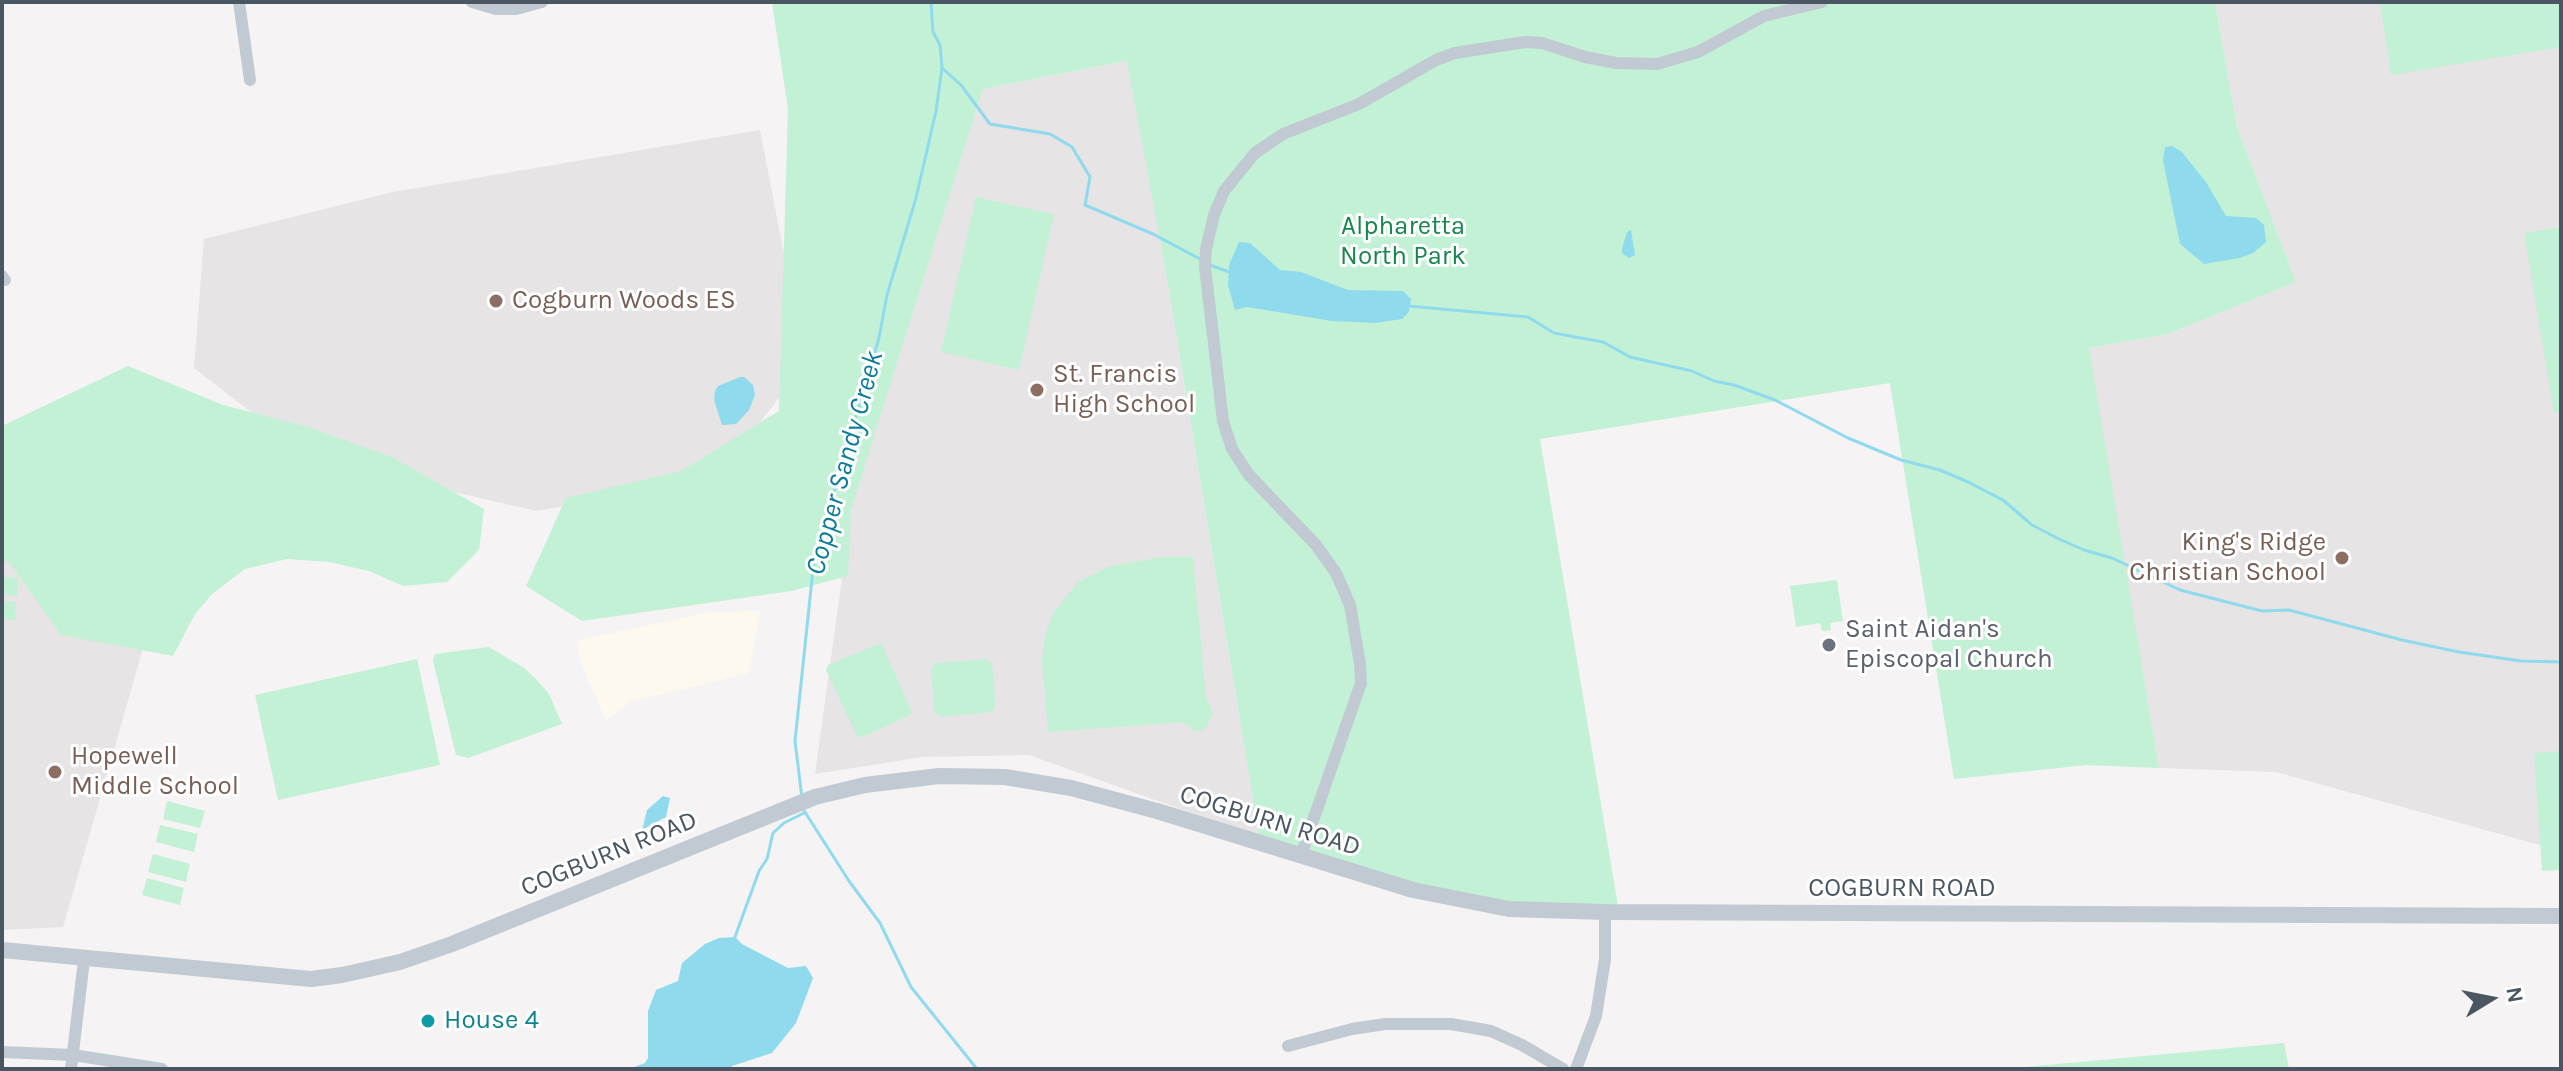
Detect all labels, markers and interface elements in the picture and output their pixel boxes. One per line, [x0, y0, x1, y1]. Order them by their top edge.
park label: Alpharetta North Park [1340, 211, 1466, 272]
place label: Cogburn Woods ES [512, 285, 736, 317]
marker: Cogburn Woods ES [487, 292, 505, 310]
water label: Copper Sandy Creek [799, 347, 891, 579]
place label: St. Francis High School [1053, 359, 1195, 420]
marker: St. Francis High School [1028, 381, 1046, 399]
place label: King's Ridge Christian School [2129, 527, 2326, 588]
marker: King's Ridge Christian School [2333, 549, 2351, 567]
place label: Saint Aidan's Episcopal Church [1845, 614, 2053, 676]
marker: Saint Aidan's Episcopal Church [1820, 636, 1838, 654]
place label: Hopewell Middle School [71, 741, 239, 802]
marker: Hopewell Middle School [46, 763, 64, 781]
street label: COGBURN ROAD [1176, 779, 1364, 863]
street label: COGBURN ROAD [516, 804, 702, 904]
street label: COGBURN ROAD [1808, 873, 1996, 905]
north arrow [2451, 959, 2531, 1039]
text: N [2500, 985, 2529, 1005]
place label: House 4 [444, 1005, 539, 1037]
marker: House 4 [419, 1012, 437, 1030]

